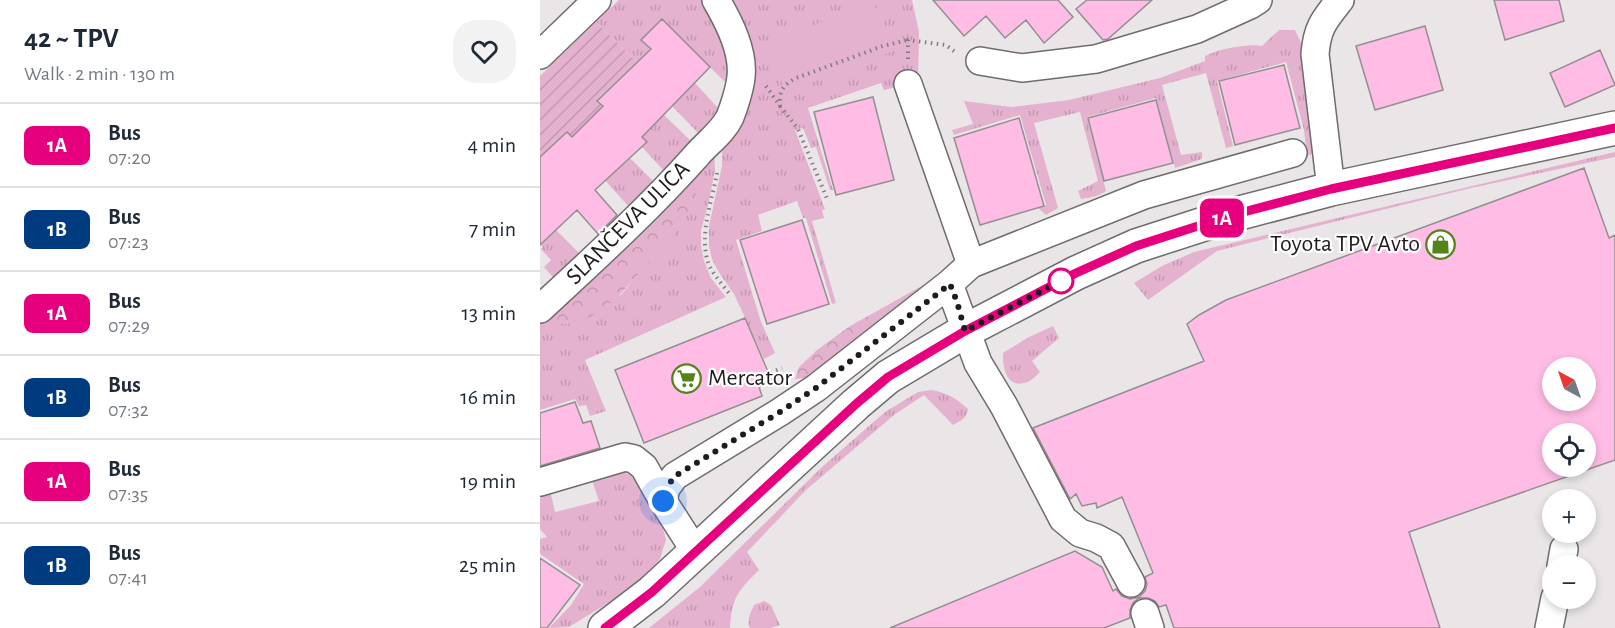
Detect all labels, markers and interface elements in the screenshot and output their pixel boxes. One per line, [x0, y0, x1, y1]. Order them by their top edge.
button: heart [453, 20, 516, 83]
text: 42 ~ TPV [24, 25, 119, 53]
text: Walk · 2 min · 130 m [24, 64, 175, 84]
text: Bus [108, 122, 141, 144]
text: 4 min [468, 134, 516, 156]
text: 1A [47, 135, 67, 156]
text: 07:20 [108, 148, 151, 168]
street label: SLANČEVA ULICA [561, 156, 694, 289]
line badge: 1A [1195, 198, 1249, 238]
text: Bus [108, 206, 141, 228]
text: 1A [1212, 208, 1232, 229]
text: 7 min [469, 218, 516, 240]
text: 1B [47, 219, 67, 240]
shop icon: Toyota TPV Avto [1425, 228, 1457, 260]
text: 07:23 [108, 232, 149, 252]
place label: Toyota TPV Avto [1270, 232, 1420, 256]
unlabelled marker [1048, 268, 1074, 294]
text: Bus [108, 290, 141, 312]
text: 13 min [461, 302, 516, 324]
text: 1A [47, 303, 67, 324]
text: 07:29 [108, 316, 150, 336]
north arrow [1542, 357, 1596, 411]
map controls [1542, 357, 1596, 609]
supermarket icon: Mercator [671, 362, 703, 394]
place label: Mercator [708, 366, 792, 390]
text: Bus [108, 374, 141, 396]
text: 16 min [460, 386, 516, 408]
text: 1B [47, 387, 67, 408]
text: 07:32 [108, 400, 149, 420]
button: locate [1542, 423, 1596, 477]
text: Bus [108, 458, 141, 480]
text: 19 min [460, 470, 516, 492]
text: 1A [47, 471, 67, 492]
text: 07:35 [108, 484, 148, 504]
your location [648, 486, 678, 516]
button: + [1542, 489, 1596, 543]
text: Bus [108, 542, 141, 564]
text: 25 min [459, 554, 516, 576]
text: 1B [47, 555, 67, 576]
button: − [1542, 555, 1596, 609]
text: 07:41 [108, 568, 148, 588]

